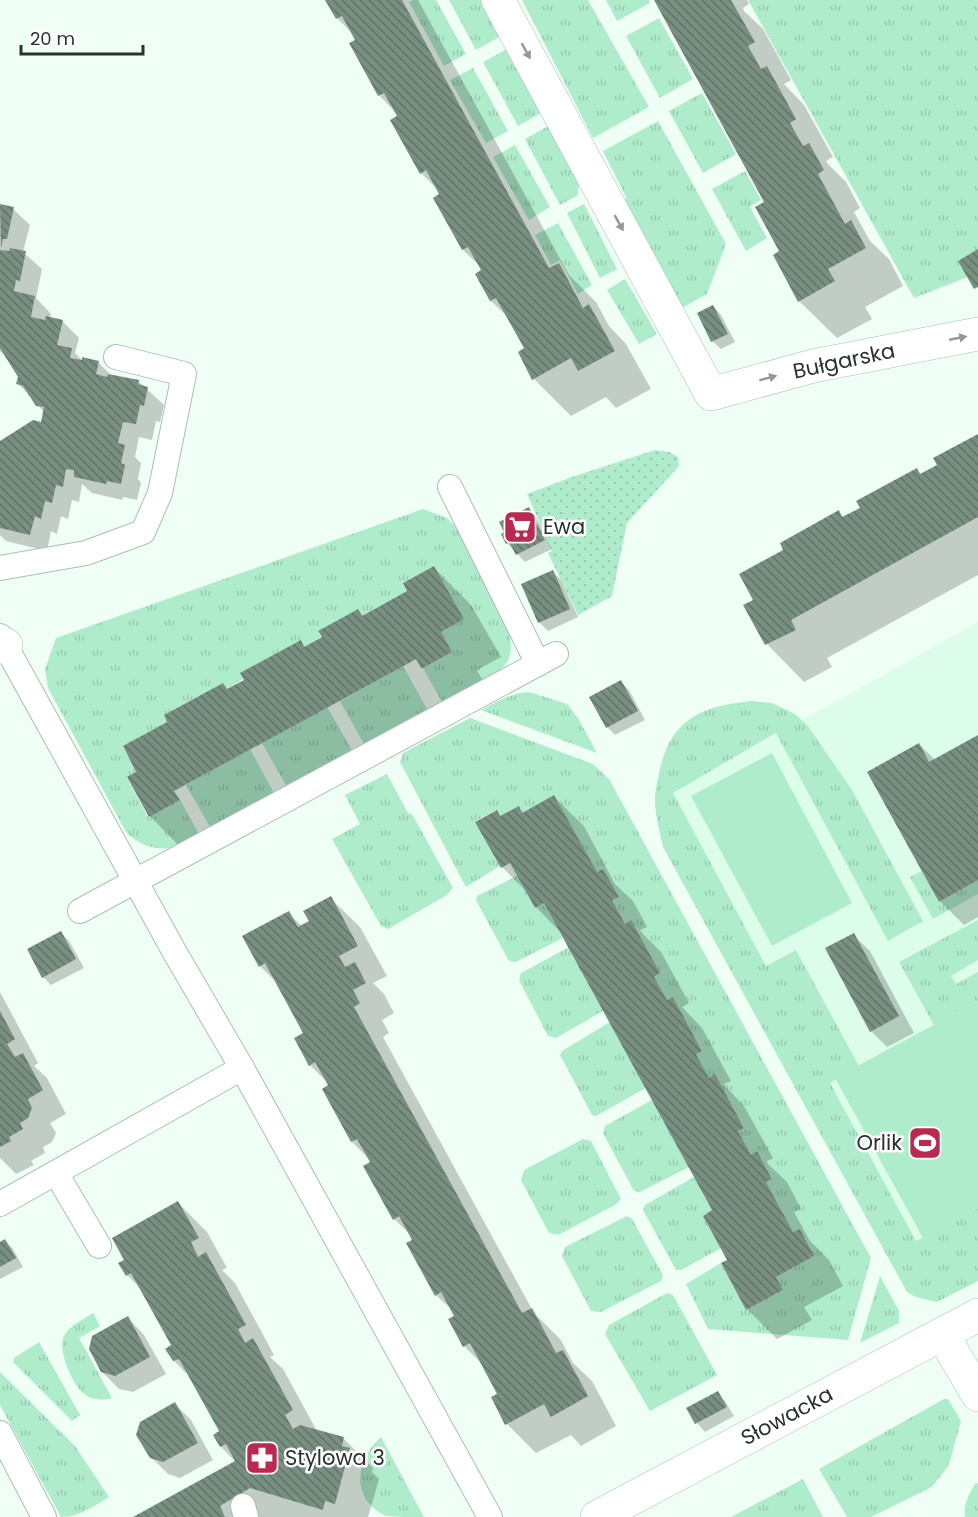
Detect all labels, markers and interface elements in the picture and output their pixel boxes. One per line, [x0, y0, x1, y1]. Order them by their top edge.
scale bar [21, 18, 142, 56]
text: 20 m [30, 26, 75, 51]
one-way arrow [521, 43, 531, 60]
one-way arrow [614, 215, 624, 232]
one-way arrow [949, 333, 968, 342]
street label: Bułgarska [790, 336, 898, 385]
one-way arrow [759, 373, 777, 383]
supermarket icon: Ewa [502, 509, 538, 545]
place label: Ewa [543, 512, 585, 541]
sports icon: Orlik [907, 1125, 943, 1161]
place label: Orlik [857, 1128, 902, 1157]
street label: Słowacka [736, 1379, 838, 1452]
pharmacy icon: Stylowa 3 [244, 1440, 280, 1476]
place label: Stylowa 3 [285, 1443, 385, 1472]

